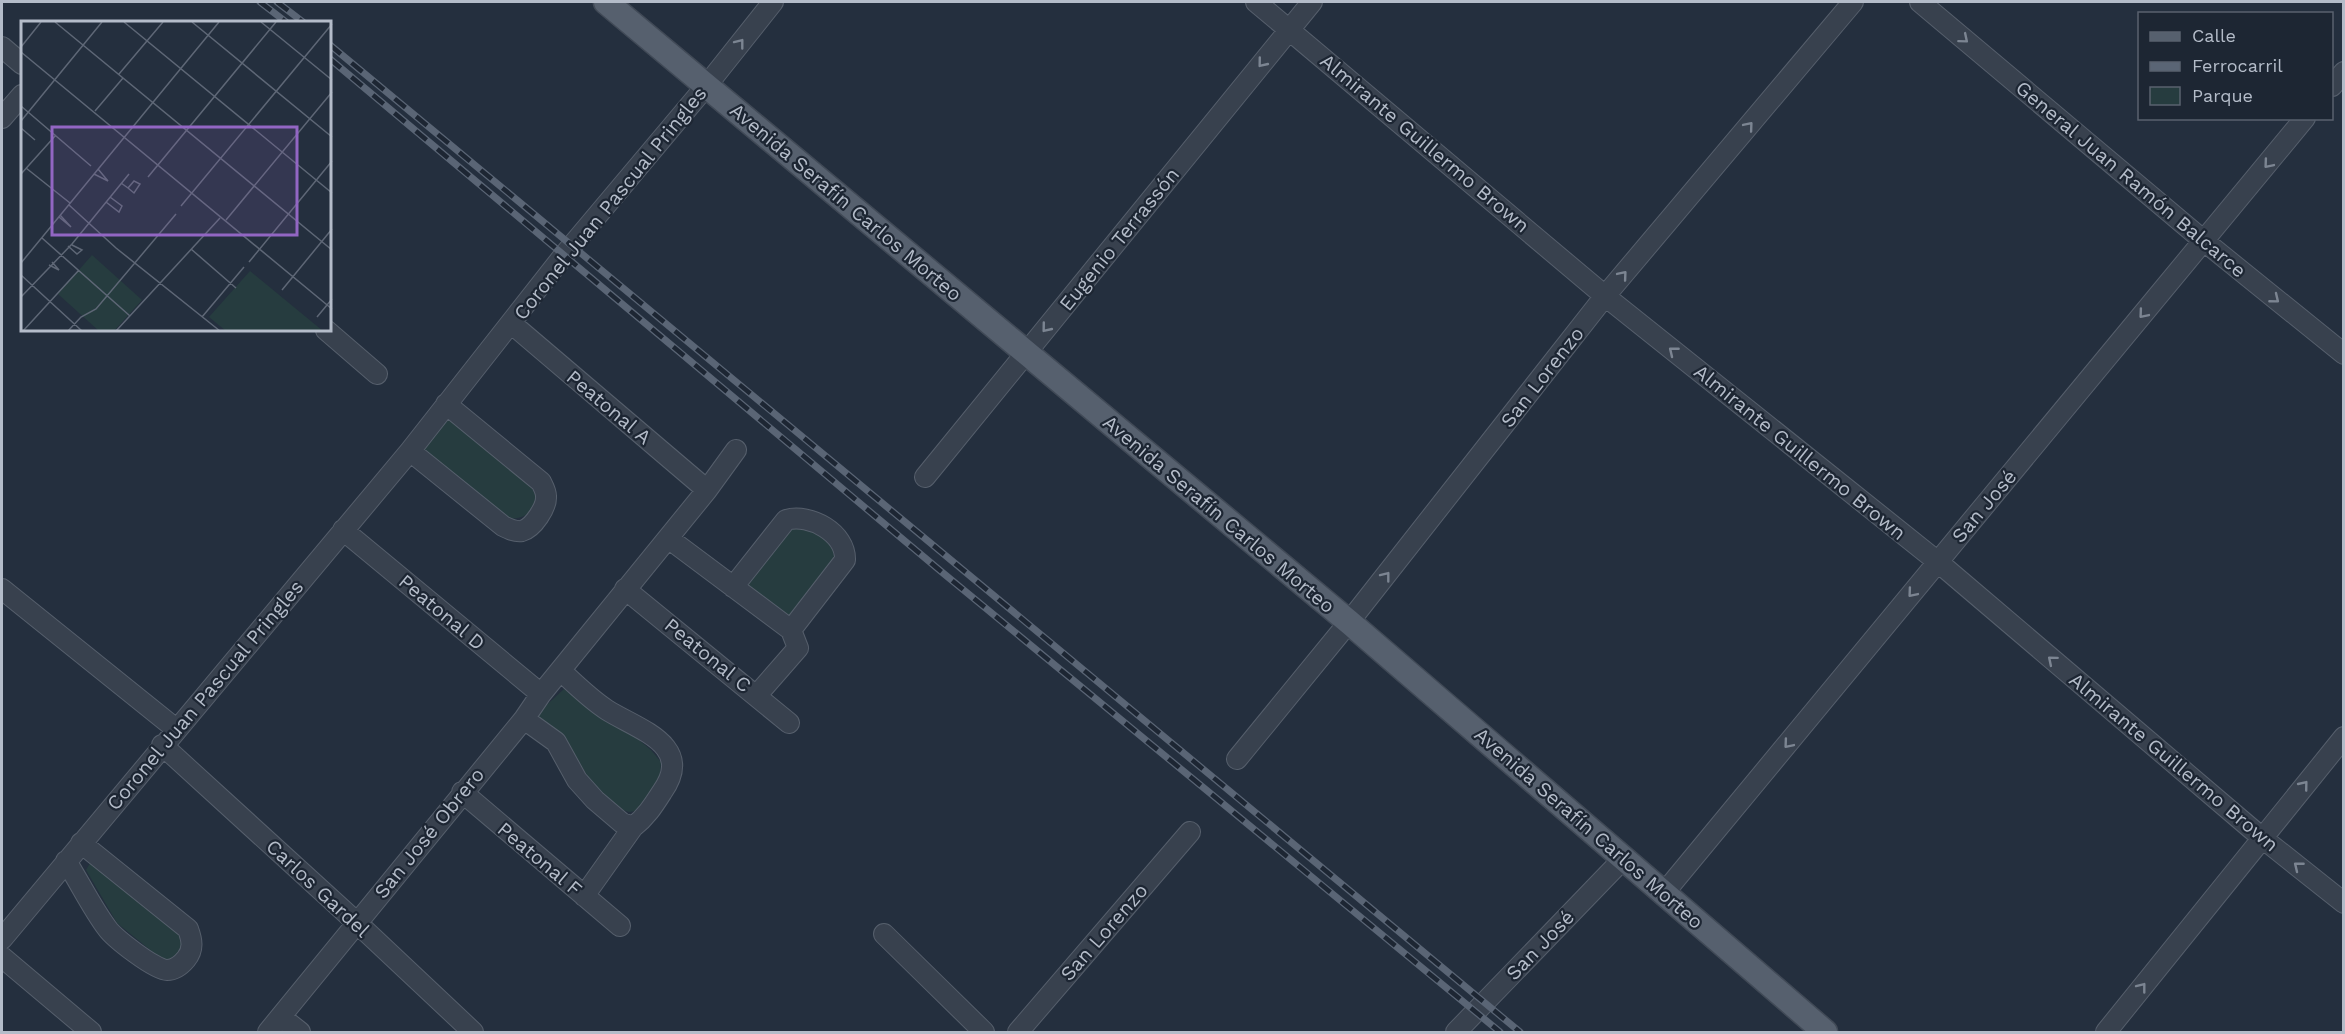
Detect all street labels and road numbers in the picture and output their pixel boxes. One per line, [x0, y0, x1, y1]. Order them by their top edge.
street label: Almirante Guillermo Brown [1316, 48, 1534, 238]
street label: General Juan Ramón Balcarce [2011, 76, 2251, 282]
street label: Coronel Juan Pascual Pringles [508, 81, 712, 325]
street label: Avenida Serafín Carlos Morteo [725, 98, 967, 306]
street label: Eugenio Terrassón [1054, 163, 1184, 315]
street label: San Lorenzo [1495, 322, 1589, 432]
street label: Almirante Guillermo Brown [1689, 359, 1911, 545]
street label: Peatonal A [562, 365, 656, 449]
street label: Avenida Serafín Carlos Morteo [1098, 410, 1340, 618]
street label: San José [1947, 465, 2021, 547]
street label: Peatonal D [394, 569, 490, 655]
street label: Coronel Juan Pascual Pringles [102, 575, 308, 815]
street label: Peatonal C [660, 613, 756, 697]
street label: Almirante Guillermo Brown [2065, 667, 2283, 857]
street label: Avenida Serafín Carlos Morteo [1470, 722, 1708, 934]
street label: San José Obrero [369, 763, 489, 903]
street label: Peatonal F [493, 817, 587, 901]
street label: Carlos Gardel [261, 834, 375, 942]
street label: San Lorenzo [1055, 878, 1153, 986]
street label: San José [1501, 905, 1579, 985]

